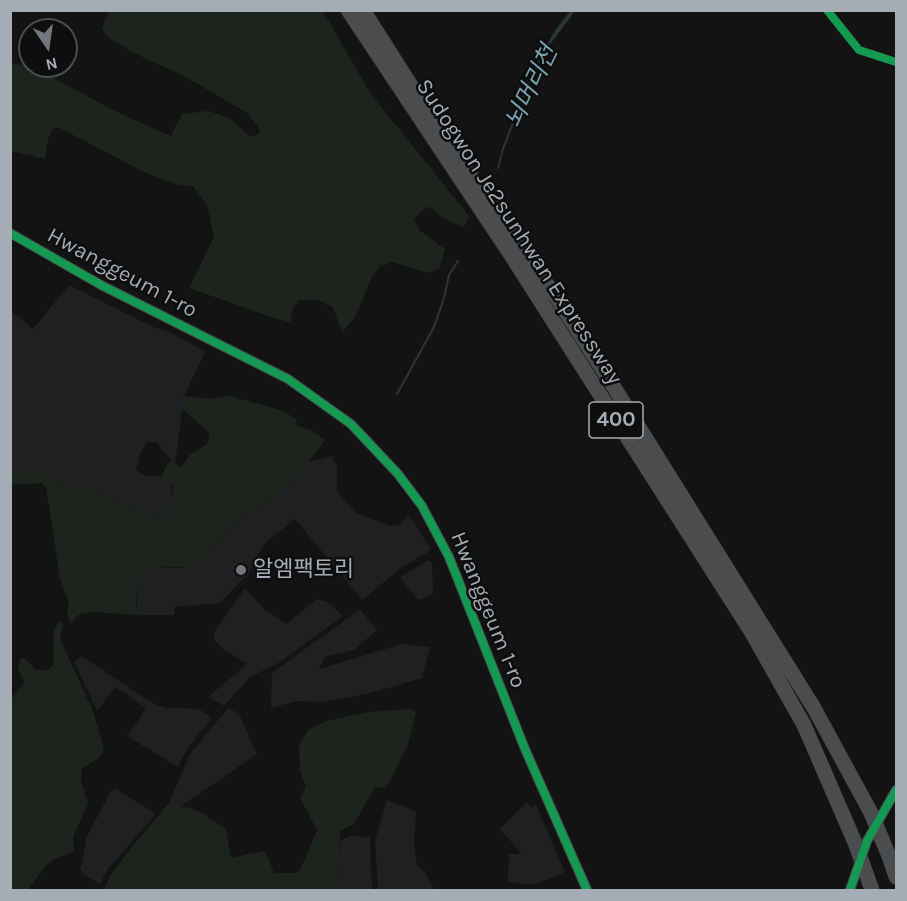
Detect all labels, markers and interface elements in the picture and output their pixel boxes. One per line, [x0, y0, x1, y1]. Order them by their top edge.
north arrow [18, 18, 78, 78]
water label: 뇌머리천 [500, 41, 564, 133]
text: N [44, 54, 59, 75]
street label: Sudogwon Je2sunhwan Expressway [410, 74, 628, 390]
street label: Hwanggeum 1-ro [42, 222, 202, 324]
road number: 400 [589, 402, 643, 438]
street label: Hwanggeum 1-ro [445, 528, 531, 692]
place label: 알엠팩토리 [253, 557, 354, 583]
marker: 알엠팩토리 [234, 563, 248, 577]

